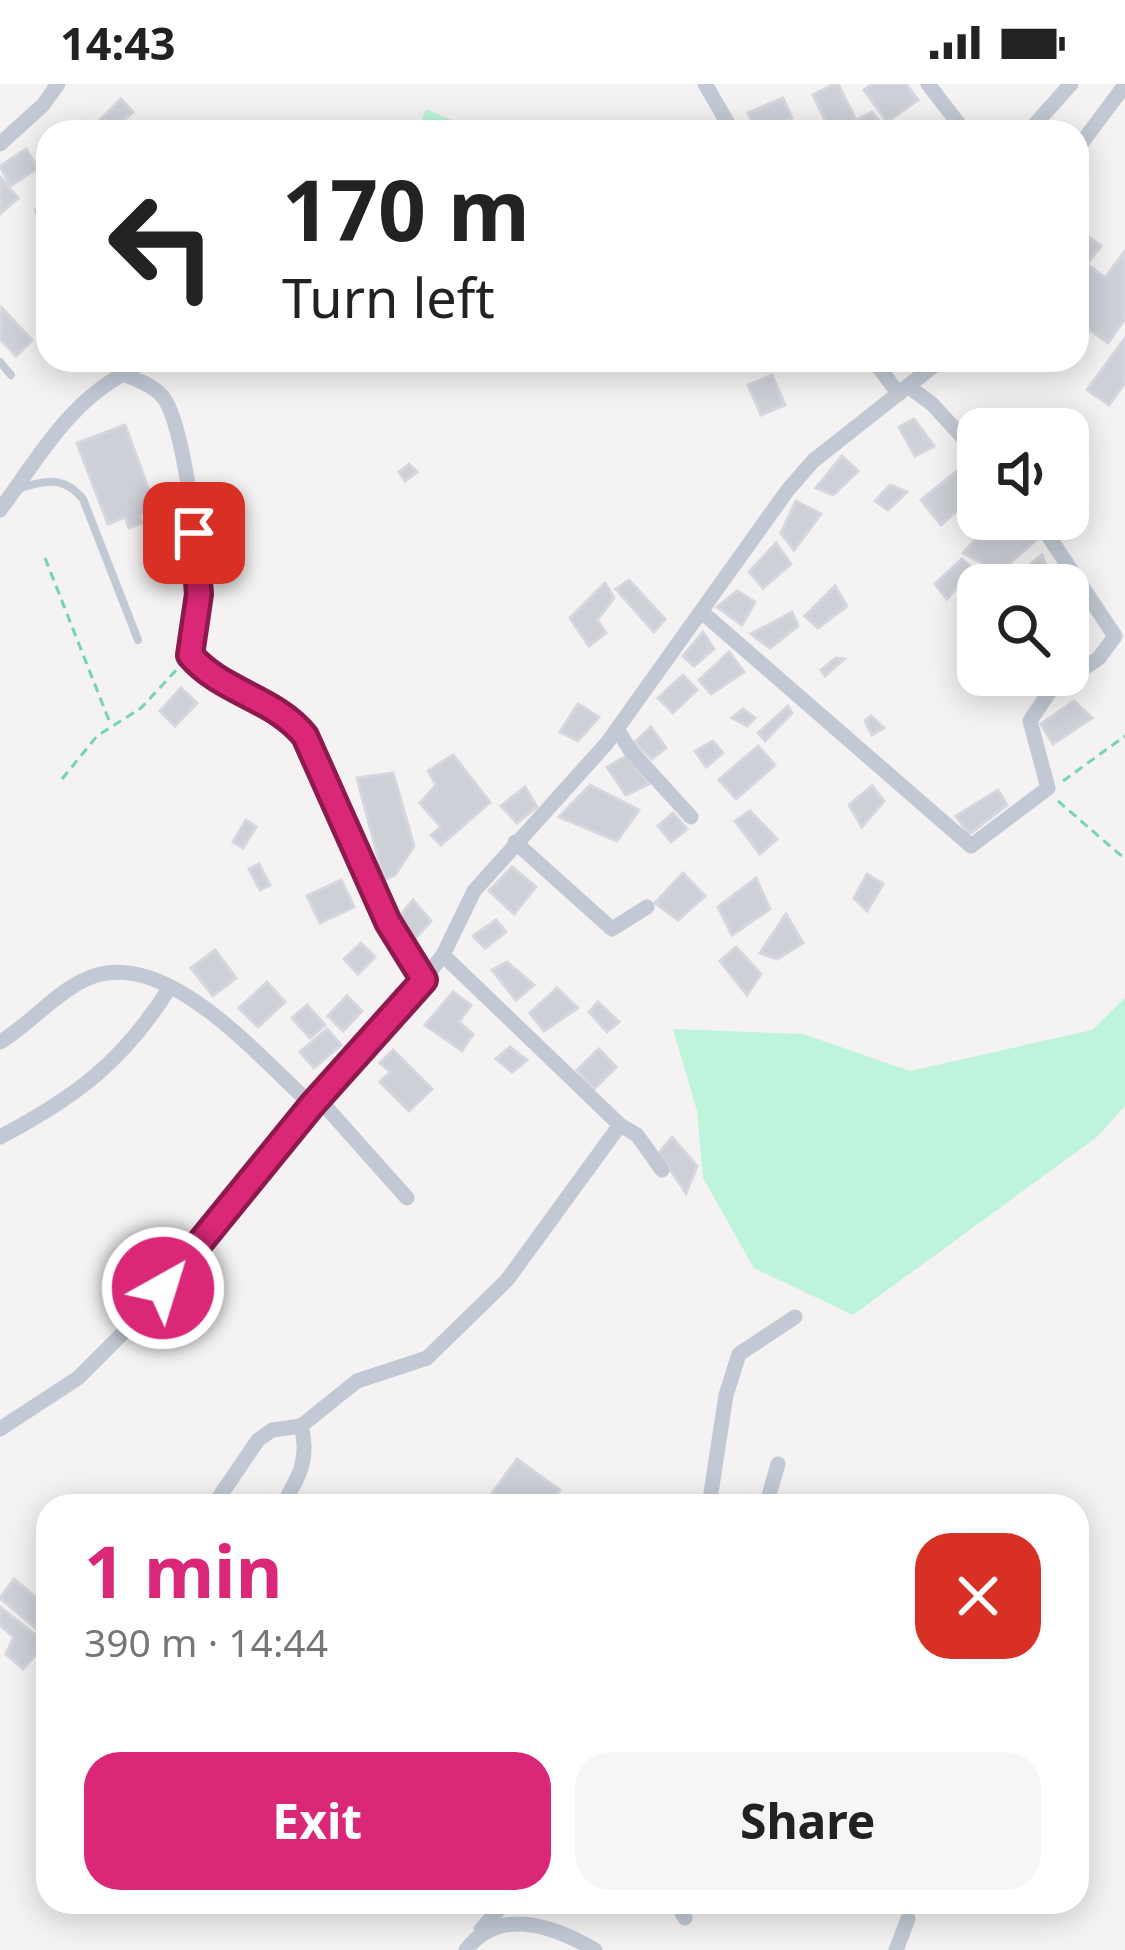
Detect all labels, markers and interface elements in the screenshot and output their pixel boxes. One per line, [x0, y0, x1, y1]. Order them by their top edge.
text: 14:43 [60, 12, 176, 73]
text: 170 m [282, 151, 530, 266]
icon: left [84, 168, 240, 324]
text: Turn left [282, 260, 495, 334]
map controls [957, 408, 1089, 696]
button: sound [957, 408, 1089, 540]
pin [143, 482, 245, 584]
icon: arrive [161, 500, 227, 566]
button: search [957, 564, 1089, 696]
position arrow [100, 1225, 226, 1351]
text: 1 min [84, 1521, 282, 1619]
button: close [915, 1533, 1041, 1659]
text: 390 m · 14:44 [84, 1615, 328, 1668]
button: Exit [84, 1752, 551, 1890]
button: Share [575, 1752, 1041, 1890]

